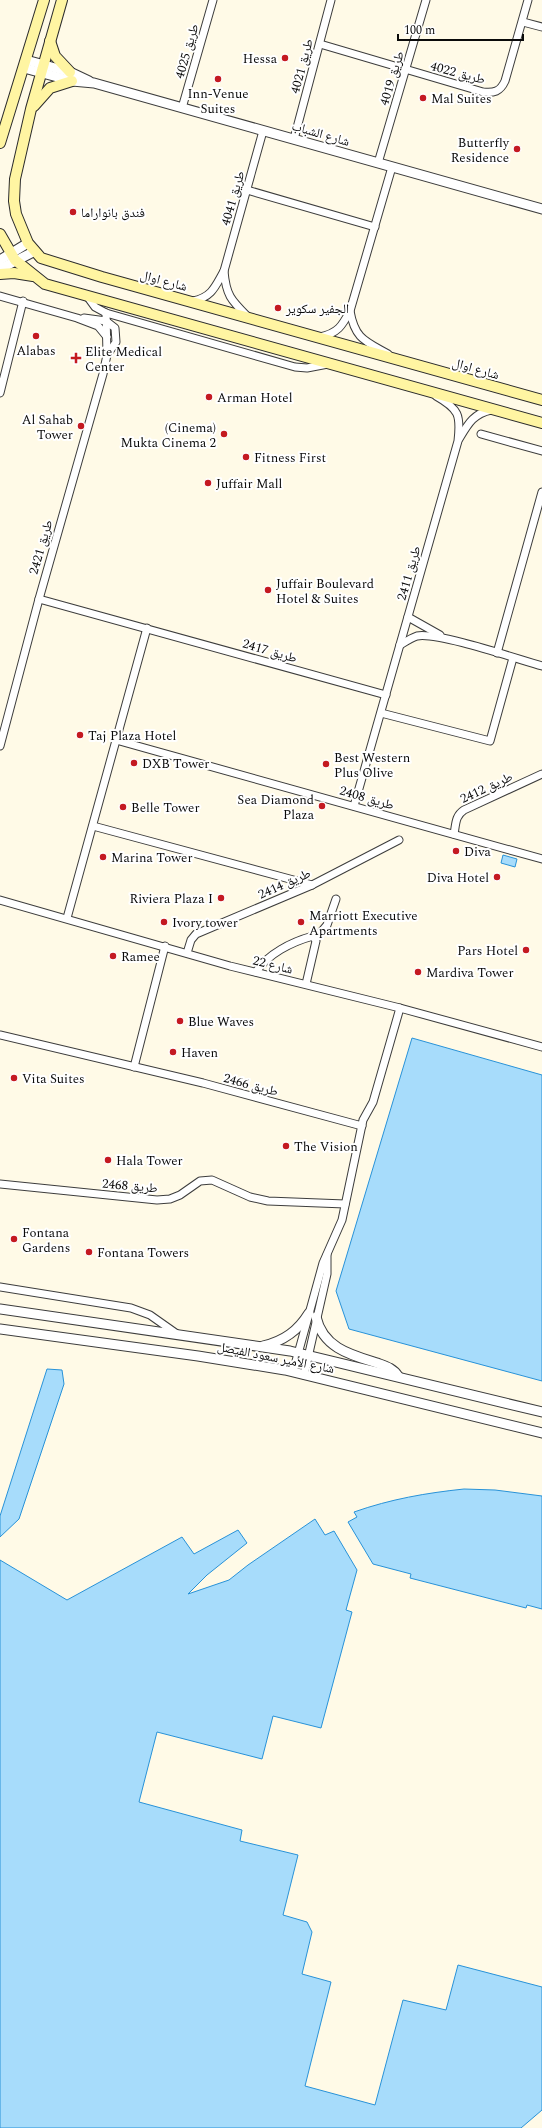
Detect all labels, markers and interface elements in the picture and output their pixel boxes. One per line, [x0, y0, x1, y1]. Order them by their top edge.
scale bar [398, 16, 523, 42]
text: 100 m [404, 21, 435, 40]
street label: طريق 4025 [170, 22, 204, 81]
street label: طريق 4021 [285, 37, 319, 96]
place label: Hessa [243, 49, 278, 69]
street label: طريق 4019 [374, 49, 410, 108]
marker: Hessa [280, 53, 290, 63]
street label: طريق 4022 [428, 56, 487, 90]
marker: Inn-Venue Suites [213, 74, 223, 84]
place label: Inn-Venue Suites [188, 84, 248, 119]
place label: Mal Suites [431, 89, 492, 109]
marker: Mal Suites [418, 93, 428, 103]
street label: شارع الشباب [289, 116, 352, 152]
place label: Butterfly Residence [451, 133, 510, 168]
marker: Butterfly Residence [512, 144, 522, 154]
street label: طريق 4041 [216, 169, 250, 228]
place label: فندق بانواراما [81, 203, 145, 223]
marker: فندق بانواراما [68, 207, 78, 217]
street label: شارع اوال [138, 265, 190, 297]
place label: الجفير سكوير [285, 299, 349, 319]
marker: الجفير سكوير [273, 303, 283, 313]
marker: Alabas [31, 331, 41, 341]
place label: Alabas [16, 341, 56, 361]
place label: Elite Medical Center [85, 342, 162, 377]
marker: Elite Medical Center [70, 352, 82, 364]
street label: شارع اوال [450, 353, 502, 385]
place label: Arman Hotel [217, 388, 293, 408]
marker: Arman Hotel [204, 392, 214, 402]
place label: Al Sahab Tower [22, 410, 73, 445]
place label: (Cinema) Mukta Cinema 2 [120, 418, 216, 453]
marker: Al Sahab Tower [76, 421, 86, 431]
marker: (Cinema) Mukta Cinema 2 [219, 429, 229, 439]
place label: Fitness First [254, 448, 326, 468]
marker: Fitness First [241, 452, 251, 462]
place label: Juffair Mall [216, 474, 283, 494]
marker: Juffair Mall [203, 478, 213, 488]
street label: طريق 2421 [24, 518, 58, 577]
street label: طريق 2411 [392, 544, 426, 603]
place label: Juffair Boulevard Hotel & Suites [276, 574, 374, 609]
marker: Juffair Boulevard Hotel & Suites [263, 585, 273, 595]
street label: طريق 2417 [240, 634, 299, 668]
place label: Taj Plaza Hotel [88, 726, 177, 746]
marker: Taj Plaza Hotel [75, 730, 85, 740]
place label: Best Western Plus Olive [334, 748, 411, 783]
place label: DXB Tower [142, 754, 209, 774]
marker: DXB Tower [129, 758, 139, 768]
marker: Best Western Plus Olive [321, 759, 331, 769]
street label: طريق 2412 [457, 767, 516, 809]
street label: طريق 2408 [337, 781, 396, 815]
place label: Sea Diamond Plaza [237, 790, 315, 825]
place label: Belle Tower [131, 798, 200, 818]
marker: Sea Diamond Plaza [317, 801, 327, 811]
marker: Belle Tower [118, 802, 128, 812]
place label: Diva [464, 842, 491, 862]
marker: Diva [451, 846, 461, 856]
place label: Marina Tower [111, 848, 193, 868]
marker: Marina Tower [98, 852, 108, 862]
street label: طريق 2414 [255, 863, 314, 904]
place label: Diva Hotel [427, 868, 489, 888]
marker: Diva Hotel [492, 872, 502, 882]
place label: Riviera Plaza I [130, 889, 213, 909]
marker: Riviera Plaza I [216, 893, 226, 903]
place label: Marriott Executive Apartments [309, 906, 418, 941]
place label: Ivory tower [172, 913, 238, 933]
marker: Ivory tower [159, 917, 169, 927]
marker: Marriott Executive Apartments [296, 917, 306, 927]
place label: Pars Hotel [457, 941, 518, 961]
marker: Pars Hotel [521, 945, 531, 955]
place label: Ramee [121, 947, 160, 967]
street label: شارع 22 [250, 950, 295, 980]
marker: Ramee [108, 951, 118, 961]
place label: Mardiva Tower [426, 963, 514, 983]
marker: Mardiva Tower [413, 967, 423, 977]
place label: Blue Waves [188, 1012, 254, 1032]
marker: Blue Waves [175, 1016, 185, 1026]
place label: Haven [181, 1043, 218, 1063]
marker: Haven [168, 1047, 178, 1057]
street label: طريق 2466 [221, 1068, 280, 1102]
place label: Vita Suites [22, 1069, 85, 1089]
marker: Vita Suites [9, 1073, 19, 1083]
place label: The Vision [294, 1137, 358, 1157]
marker: The Vision [281, 1141, 291, 1151]
place label: Hala Tower [116, 1151, 183, 1171]
marker: Hala Tower [103, 1155, 113, 1165]
street label: طريق 2468 [101, 1174, 159, 1198]
place label: Fontana Gardens [22, 1223, 70, 1258]
marker: Fontana Gardens [9, 1234, 19, 1244]
place label: Fontana Towers [97, 1243, 189, 1263]
marker: Fontana Towers [84, 1247, 94, 1257]
street label: شارع الأمير سعود الفيصل [216, 1337, 336, 1379]

